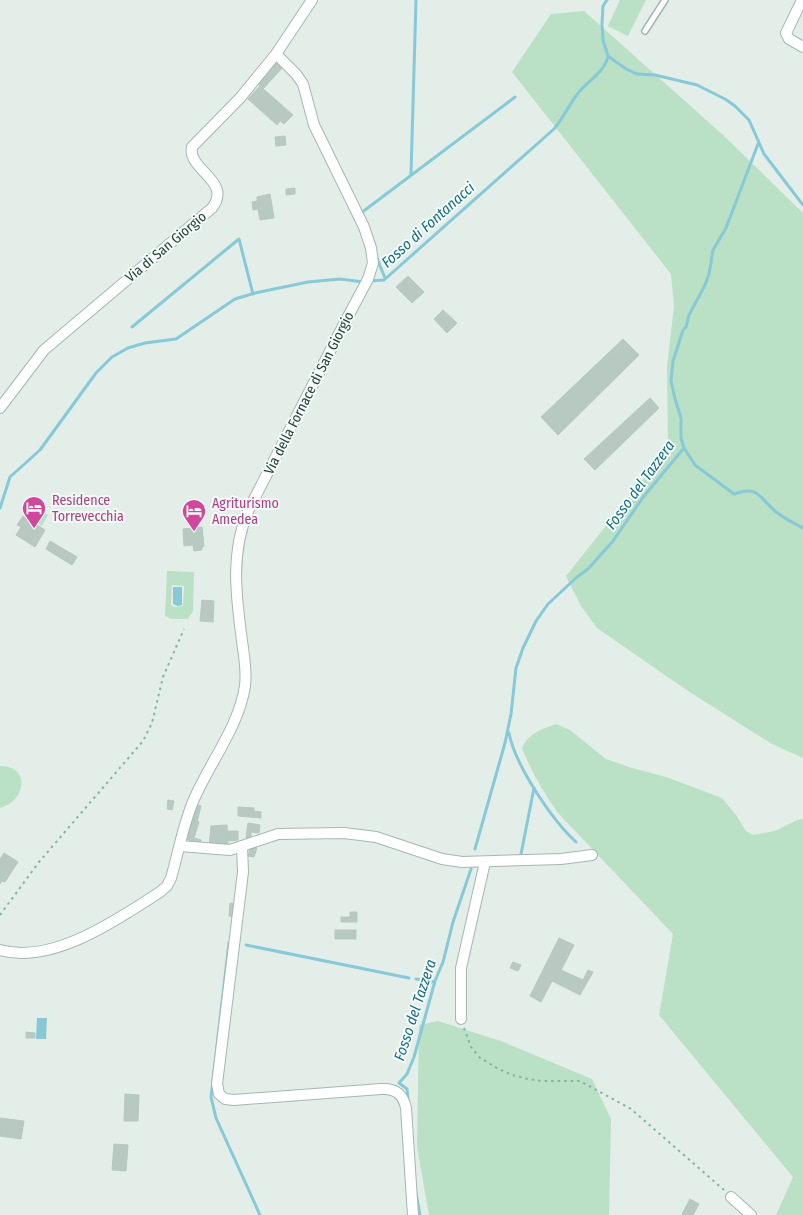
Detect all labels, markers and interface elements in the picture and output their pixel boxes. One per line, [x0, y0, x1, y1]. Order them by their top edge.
water label: Fosso di Fontanacci [378, 178, 478, 271]
street label: Via di San Giorgio [122, 208, 210, 286]
street label: Via della Fornace di San Giorgio [260, 309, 358, 477]
water label: Fosso del Tazzera [602, 437, 678, 533]
place label: Residence Torrevecchia [52, 492, 124, 525]
hotel icon: Residence Torrevecchia [21, 495, 47, 529]
place label: Agriturismo Amedea [212, 495, 279, 528]
hotel icon: Agriturismo Amedea [181, 498, 207, 532]
water label: Fosso del Tazzera [390, 957, 440, 1063]

